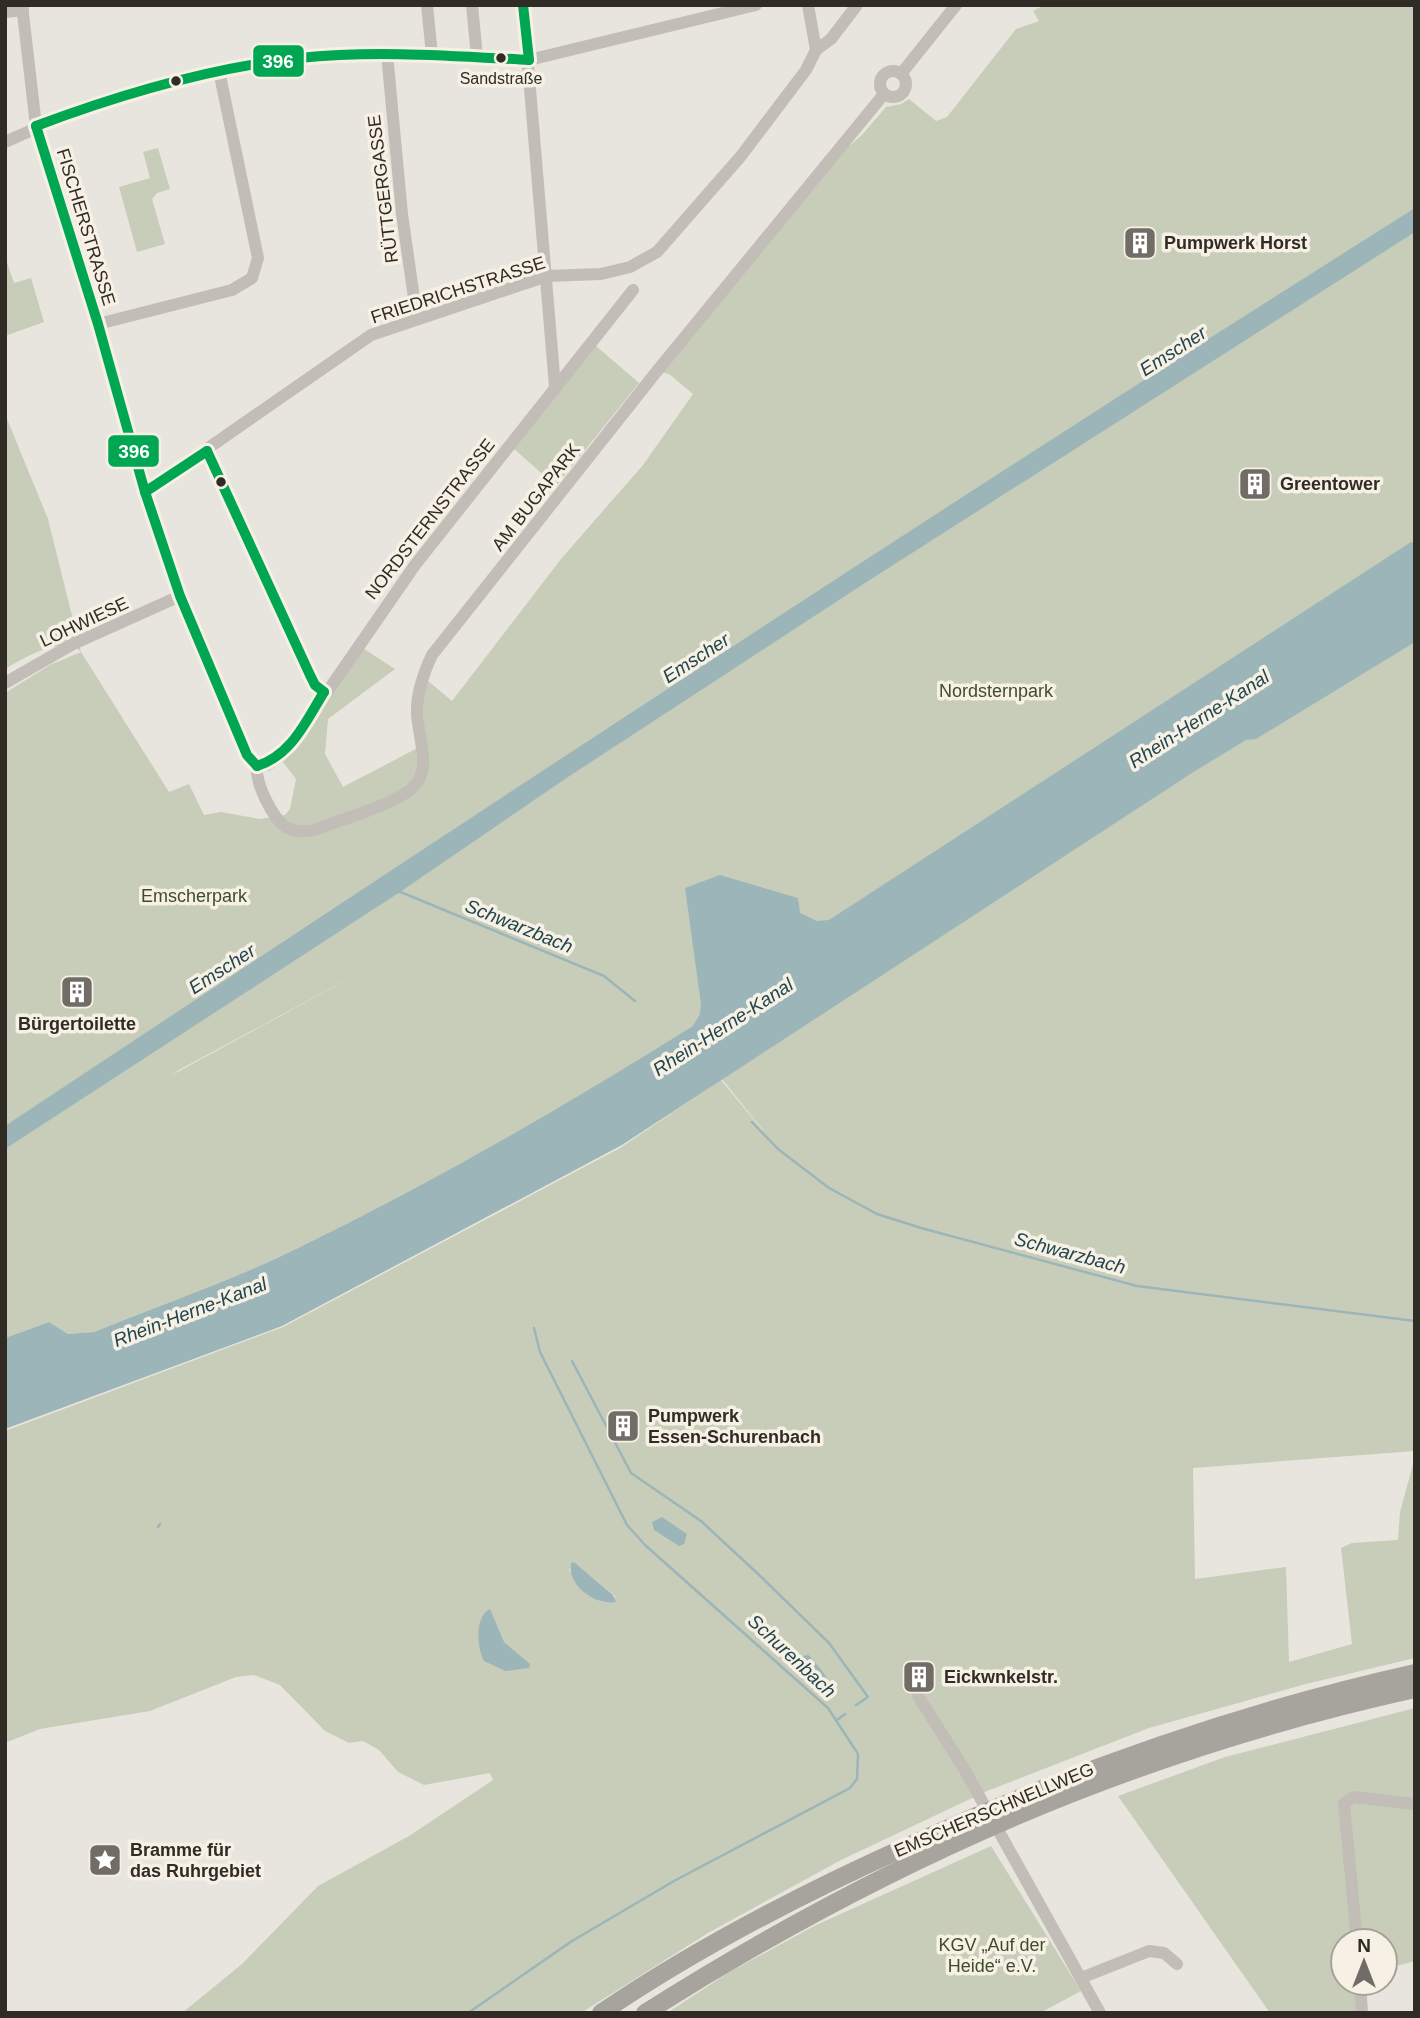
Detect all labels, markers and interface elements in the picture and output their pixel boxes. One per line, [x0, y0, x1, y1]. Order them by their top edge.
line badge: 396 [252, 44, 305, 78]
text: 396 [262, 51, 294, 72]
marker: Sandstraße [494, 51, 508, 65]
place label: Sandstraße [460, 70, 542, 87]
unlabelled marker [169, 74, 183, 88]
street label: RÜTTGERGASSE [364, 114, 402, 264]
street label: FISCHERSTRASSE [53, 146, 119, 308]
building icon: Pumpwerk Horst [1121, 224, 1159, 262]
place label: Pumpwerk Horst [1164, 233, 1307, 253]
street label: FRIEDRICHSTRASSE [368, 252, 548, 328]
water label: Emscher [1136, 321, 1211, 380]
line badge: 396 [107, 434, 160, 468]
street label: NORDSTERNSTRASSE [361, 435, 499, 603]
street label: AM BUGAPARK [488, 439, 584, 555]
text: 396 [118, 441, 150, 462]
building icon: Greentower [1236, 465, 1274, 503]
place label: Greentower [1280, 474, 1380, 494]
unlabelled marker [214, 475, 228, 489]
street label: LOHWIESE [37, 593, 131, 651]
water label: Emscher [659, 628, 734, 687]
water label: Rhein-Herne-Kanal [1125, 665, 1274, 772]
park label: Nordsternpark [939, 681, 1054, 701]
park label: Emscherpark [141, 886, 248, 906]
water label: Schwarzbach [462, 895, 576, 957]
water label: Emscher [185, 939, 260, 998]
building icon: Bürgertoilette [58, 973, 96, 1011]
water label: Rhein-Herne-Kanal [649, 973, 798, 1080]
place label: Bürgertoilette [18, 1014, 136, 1034]
water label: Schwarzbach [1012, 1228, 1128, 1278]
water label: Rhein-Herne-Kanal [110, 1273, 270, 1351]
place label: Pumpwerk Essen-Schurenbach [648, 1406, 821, 1447]
building icon: Pumpwerk Essen-Schurenbach [604, 1407, 642, 1445]
water label: Schurenbach [744, 1610, 840, 1702]
building icon: Eickwnkelstr. [900, 1658, 938, 1696]
place label: Eickwnkelstr. [944, 1667, 1058, 1687]
street label: EMSCHERSCHNELLWEG [891, 1759, 1097, 1861]
place label: Bramme für das Ruhrgebiet [130, 1840, 261, 1881]
place icon: Bramme für das Ruhrgebiet [86, 1841, 124, 1879]
north arrow [1329, 1927, 1399, 1997]
park label: KGV „Auf der Heide“ e.V. [938, 1935, 1046, 1976]
text: N [1357, 1935, 1371, 1956]

